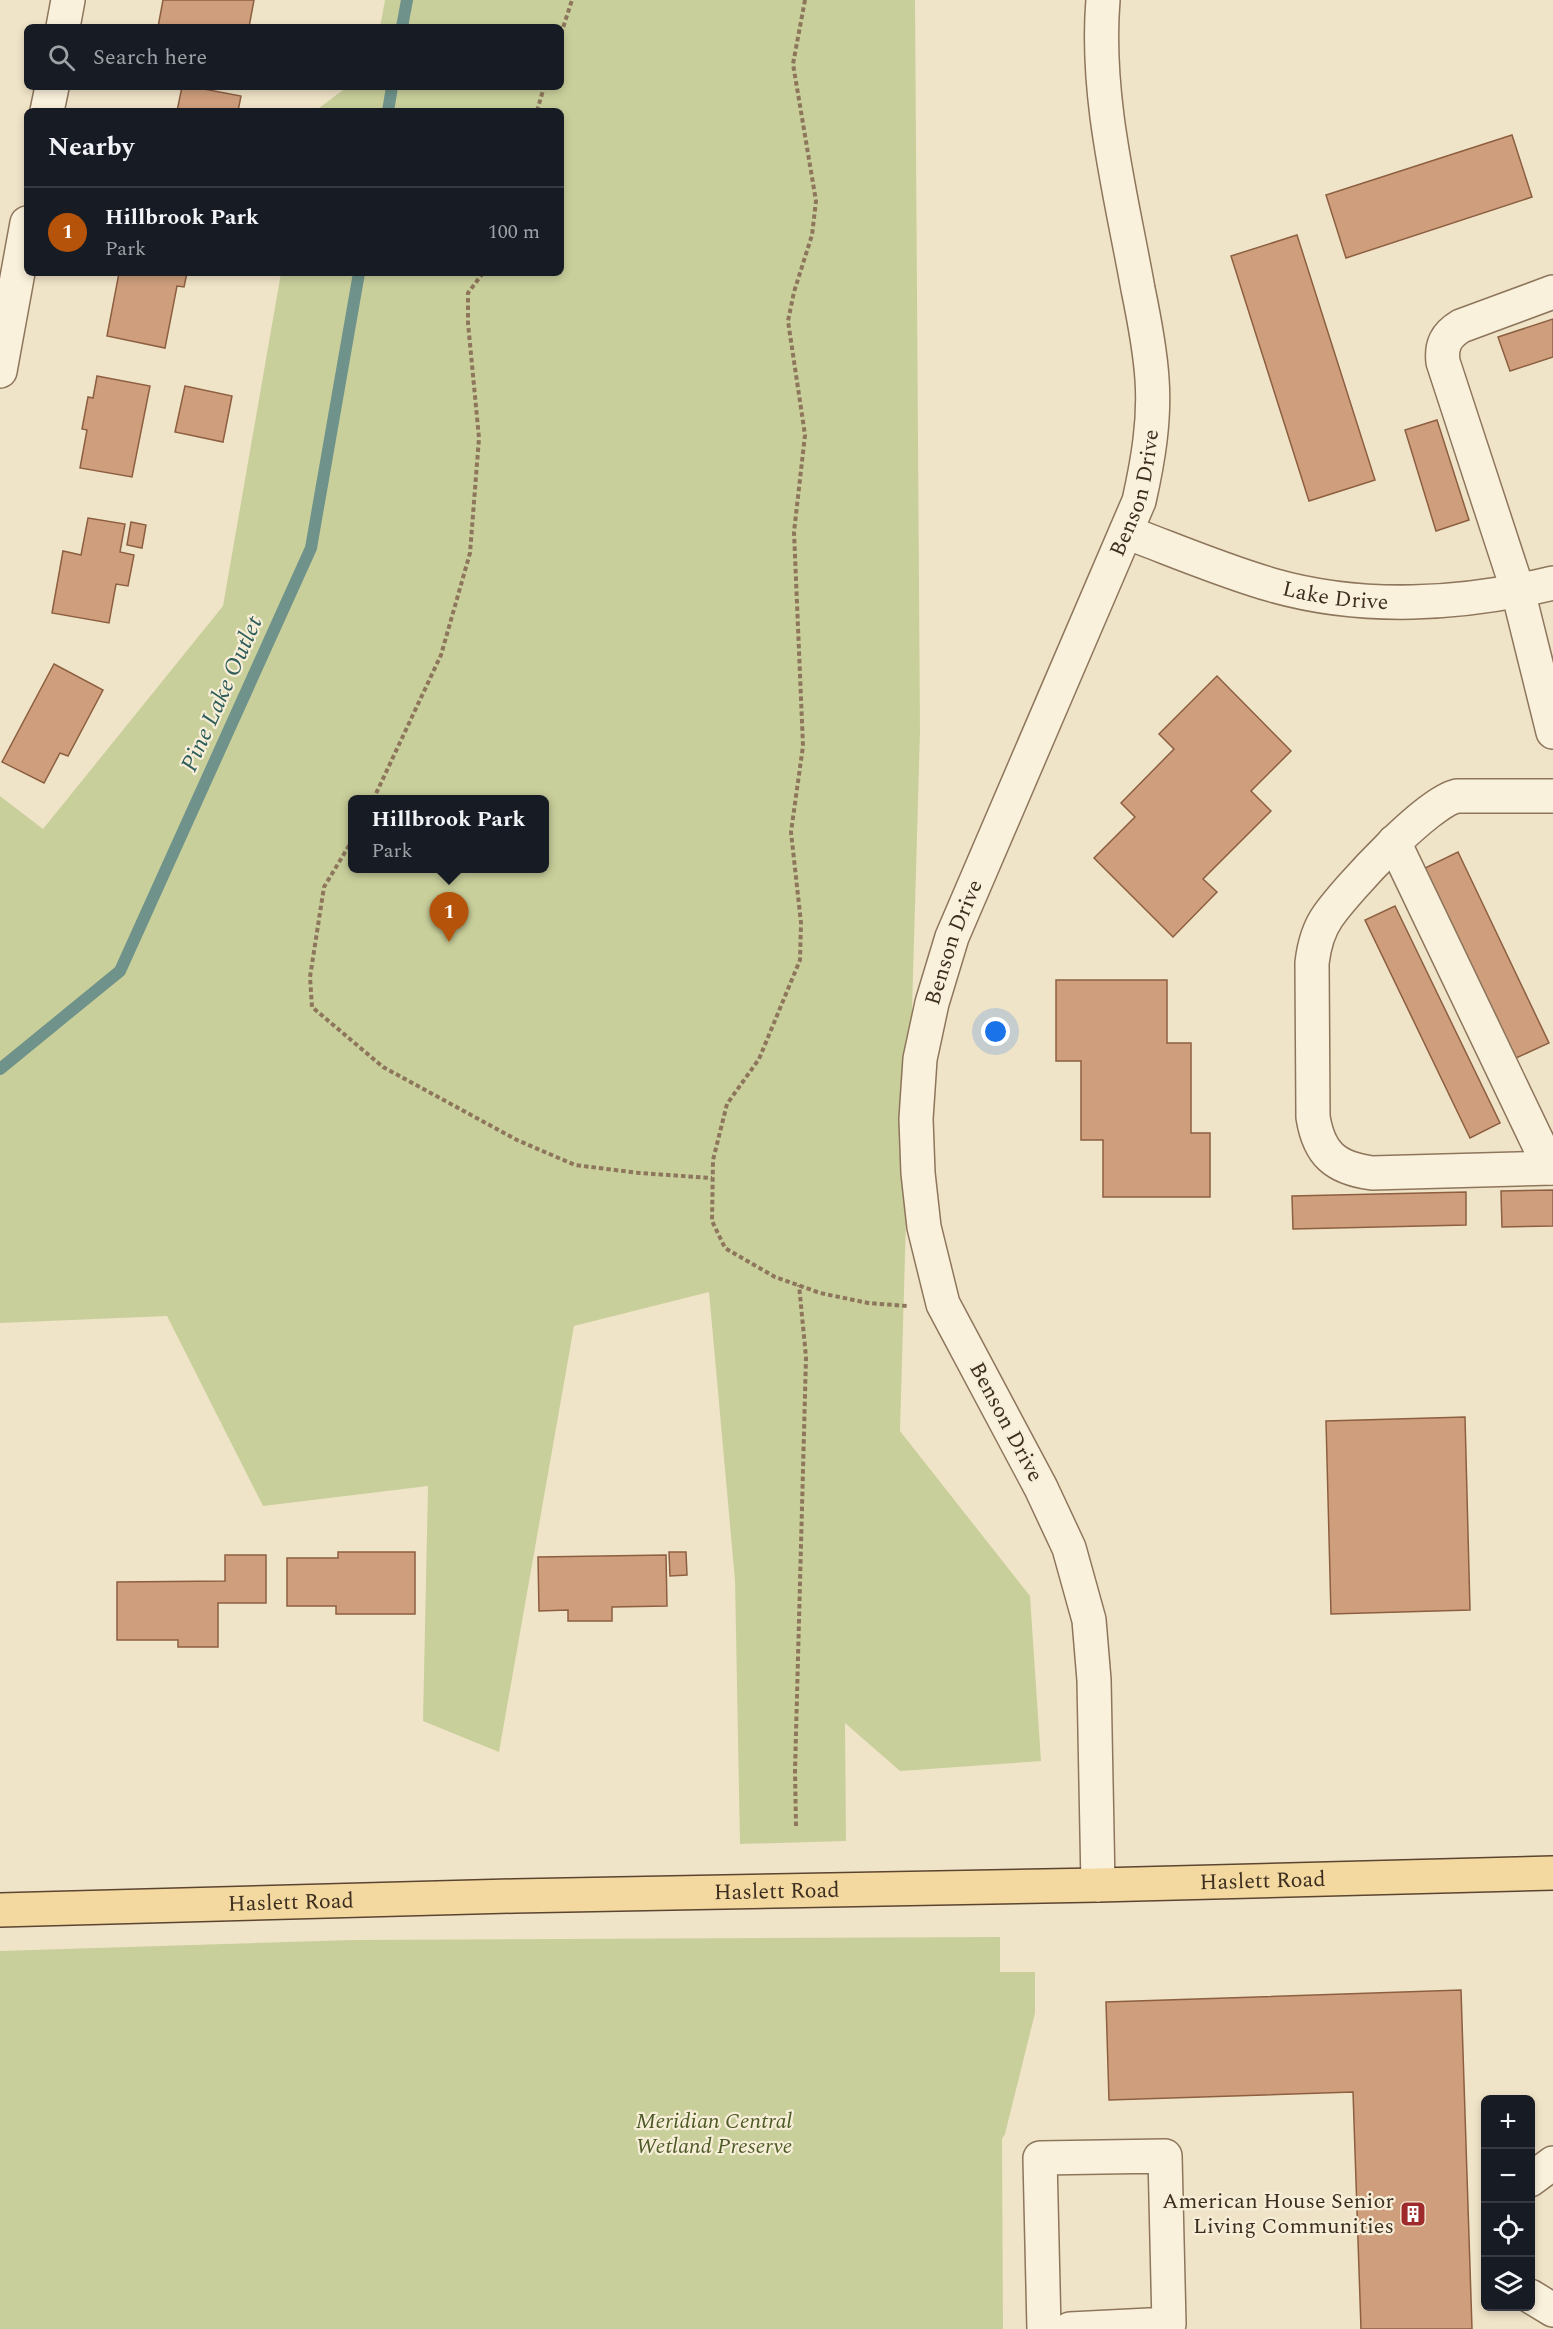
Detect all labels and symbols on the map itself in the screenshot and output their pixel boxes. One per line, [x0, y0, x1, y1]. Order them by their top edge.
street label: Benson Drive [1101, 428, 1168, 562]
street label: Lake Drive [1279, 572, 1389, 618]
water label: Pine Lake Outlet [172, 610, 273, 778]
street label: Benson Drive [916, 874, 991, 1009]
pin: 1 [430, 892, 468, 942]
your location [981, 1017, 1010, 1046]
street label: Benson Drive [961, 1356, 1051, 1488]
street label: Haslett Road [1199, 1863, 1326, 1899]
street label: Haslett Road [713, 1873, 840, 1909]
street label: Haslett Road [227, 1884, 354, 1920]
park label: Meridian Central Wetland Preserve [636, 2105, 793, 2163]
place label: American House Senior Living Communities [1162, 2185, 1394, 2243]
building icon: American House Senior Living Communities [1398, 2199, 1428, 2229]

